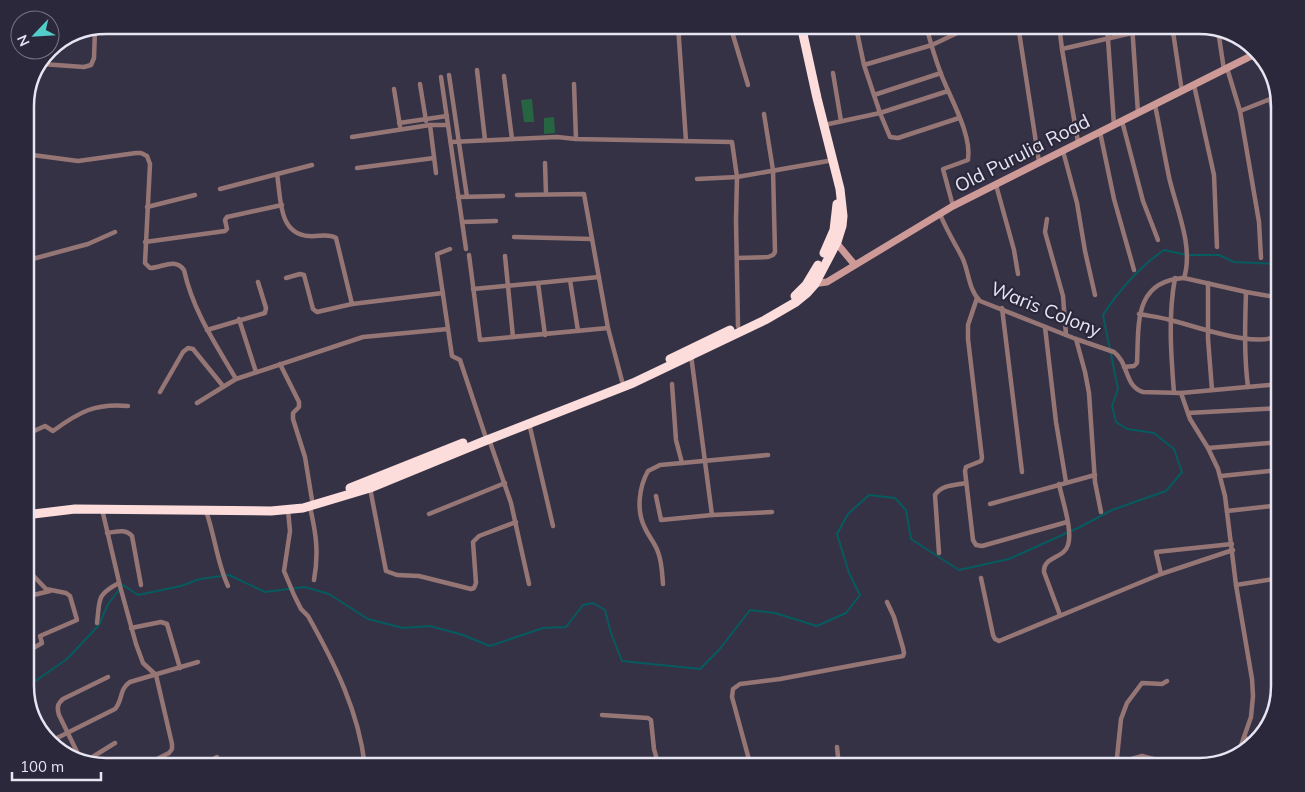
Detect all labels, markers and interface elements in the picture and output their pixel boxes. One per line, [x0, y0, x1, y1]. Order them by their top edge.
north arrow [10, 10, 60, 60]
text: N [13, 32, 34, 49]
street label: Old Purulia Road [950, 109, 1094, 197]
street label: Waris Colony [987, 276, 1105, 342]
scale bar [12, 750, 101, 782]
text: 100 m [20, 757, 64, 776]

